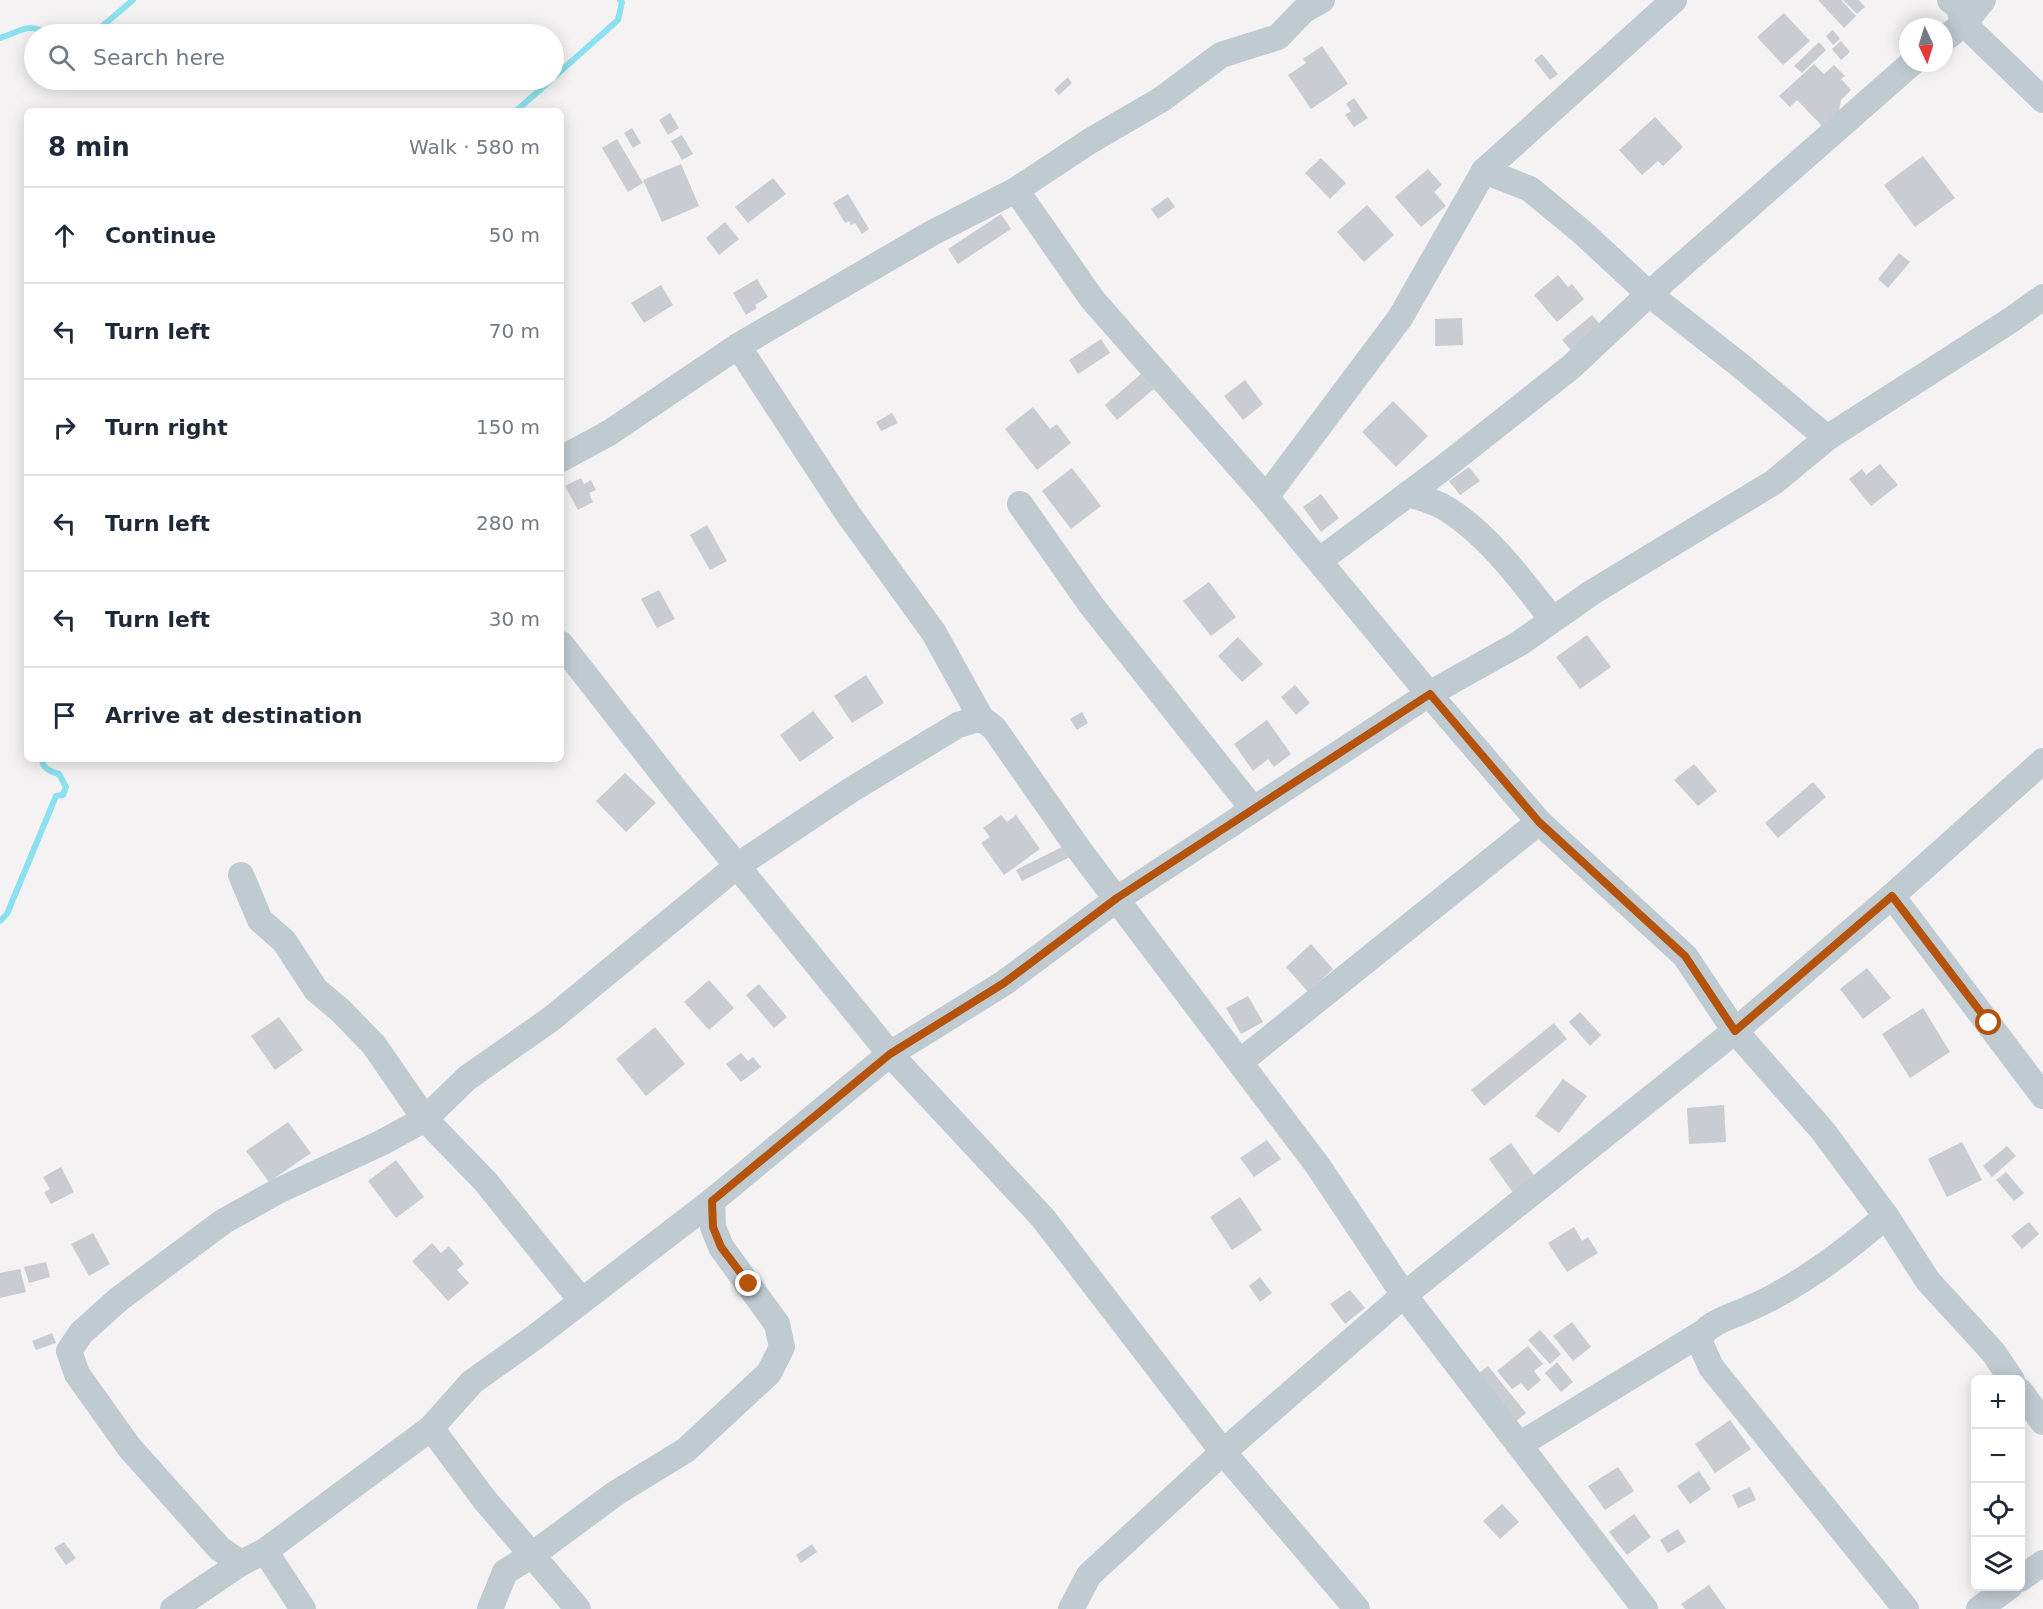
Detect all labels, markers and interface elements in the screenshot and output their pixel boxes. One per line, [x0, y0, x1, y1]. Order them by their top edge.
north arrow [1899, 18, 1953, 72]
search box [24, 24, 564, 90]
icon: search [45, 41, 78, 74]
text: Search here [93, 45, 225, 70]
text: 8 min [48, 132, 130, 162]
text: Walk · 580 m [409, 135, 540, 159]
icon: ahead [48, 219, 81, 252]
text: Continue [105, 223, 216, 248]
text: 50 m [489, 223, 540, 247]
icon: left [48, 315, 81, 348]
text: Turn left [105, 319, 210, 344]
text: 70 m [489, 319, 540, 343]
icon: right [48, 411, 81, 444]
text: Turn right [105, 415, 228, 440]
text: 150 m [476, 415, 540, 439]
icon: left [48, 507, 81, 540]
text: Turn left [105, 511, 210, 536]
text: 280 m [476, 511, 540, 535]
icon: left [48, 603, 81, 636]
text: Turn left [105, 607, 210, 632]
text: 30 m [489, 607, 540, 631]
icon: arrive [48, 699, 81, 732]
text: Arrive at destination [105, 703, 362, 728]
route start [1975, 1009, 2001, 1035]
route end [735, 1270, 761, 1296]
map controls [1971, 1375, 2025, 1591]
button: + [1971, 1375, 2025, 1429]
button: − [1971, 1429, 2025, 1483]
button: locate [1971, 1483, 2025, 1537]
button: layers [1971, 1537, 2025, 1591]

